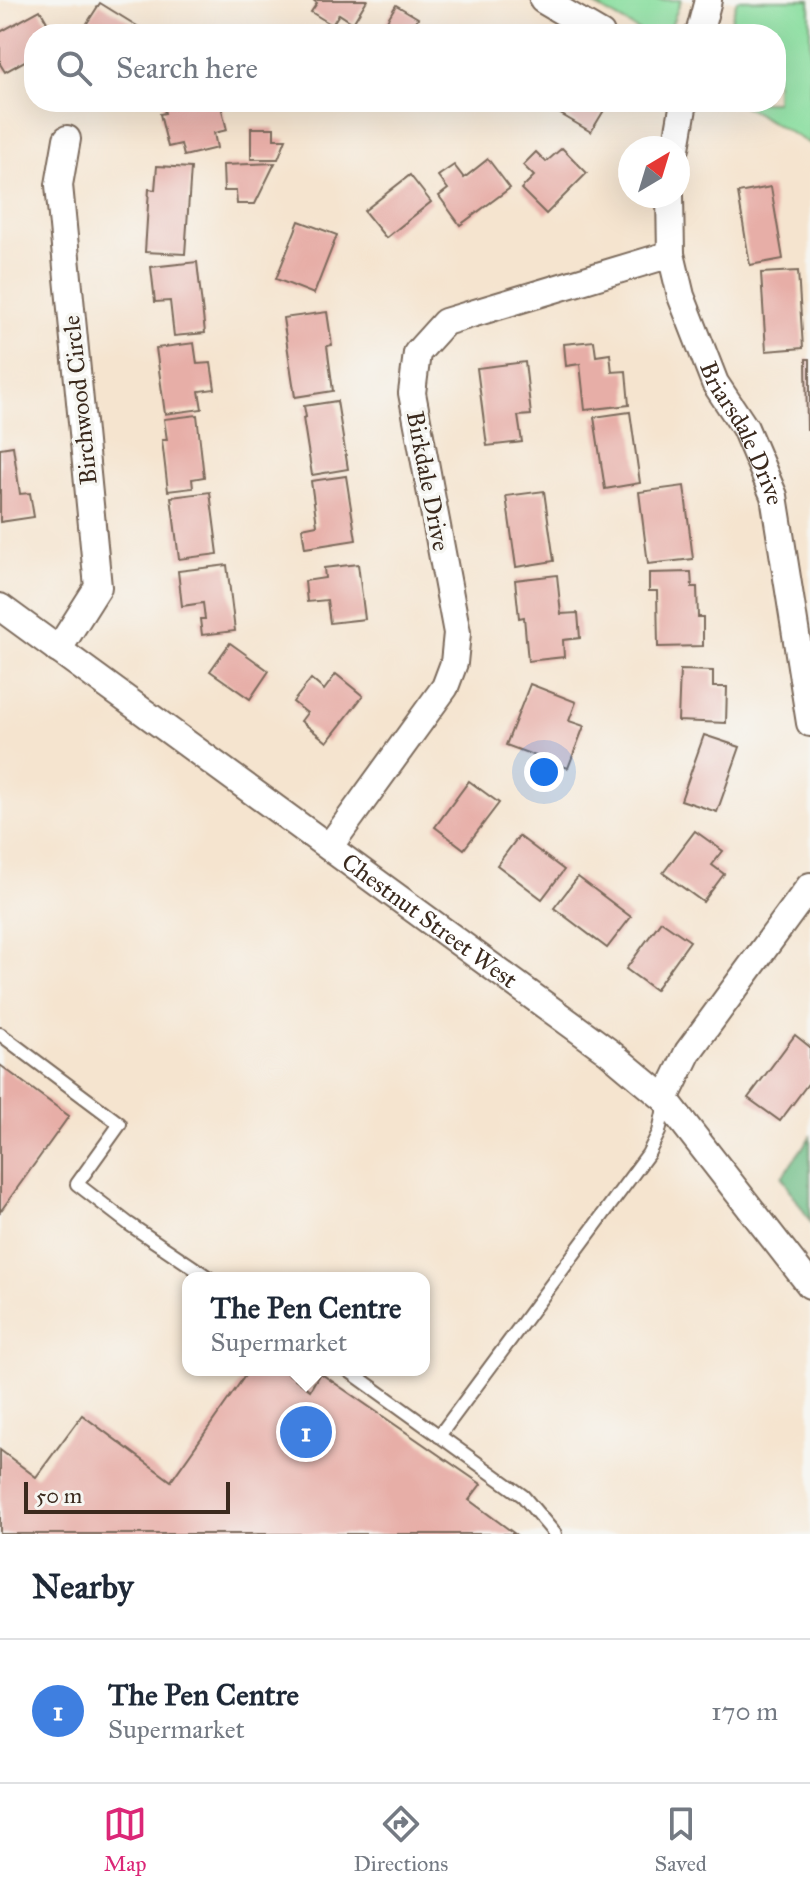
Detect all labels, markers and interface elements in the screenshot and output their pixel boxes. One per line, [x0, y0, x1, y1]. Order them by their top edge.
search box [24, 24, 786, 112]
icon: search [52, 46, 96, 90]
text: Search here [116, 50, 258, 86]
north arrow [618, 136, 690, 208]
street label: Birchwood Circle [56, 314, 104, 486]
street label: Briarsdale Drive [693, 357, 790, 507]
street label: Birkdale Drive [400, 409, 456, 553]
your location [524, 752, 564, 792]
street label: Chestnut Street West [336, 847, 524, 995]
popup [182, 1272, 430, 1376]
text: The Pen Centre [211, 1290, 401, 1326]
text: Supermarket [211, 1326, 347, 1358]
pin: 1 [280, 1402, 332, 1462]
scale bar [24, 1478, 230, 1514]
text: 50 m [36, 1482, 82, 1509]
text: Nearby [32, 1566, 134, 1607]
text: The Pen Centre [108, 1677, 299, 1713]
text: 1 [53, 1695, 63, 1727]
text: 170 m [711, 1695, 778, 1727]
text: Supermarket [108, 1713, 245, 1745]
tab: Map [103, 1802, 147, 1877]
tab: Directions [353, 1802, 448, 1877]
tab: Saved [655, 1802, 707, 1877]

